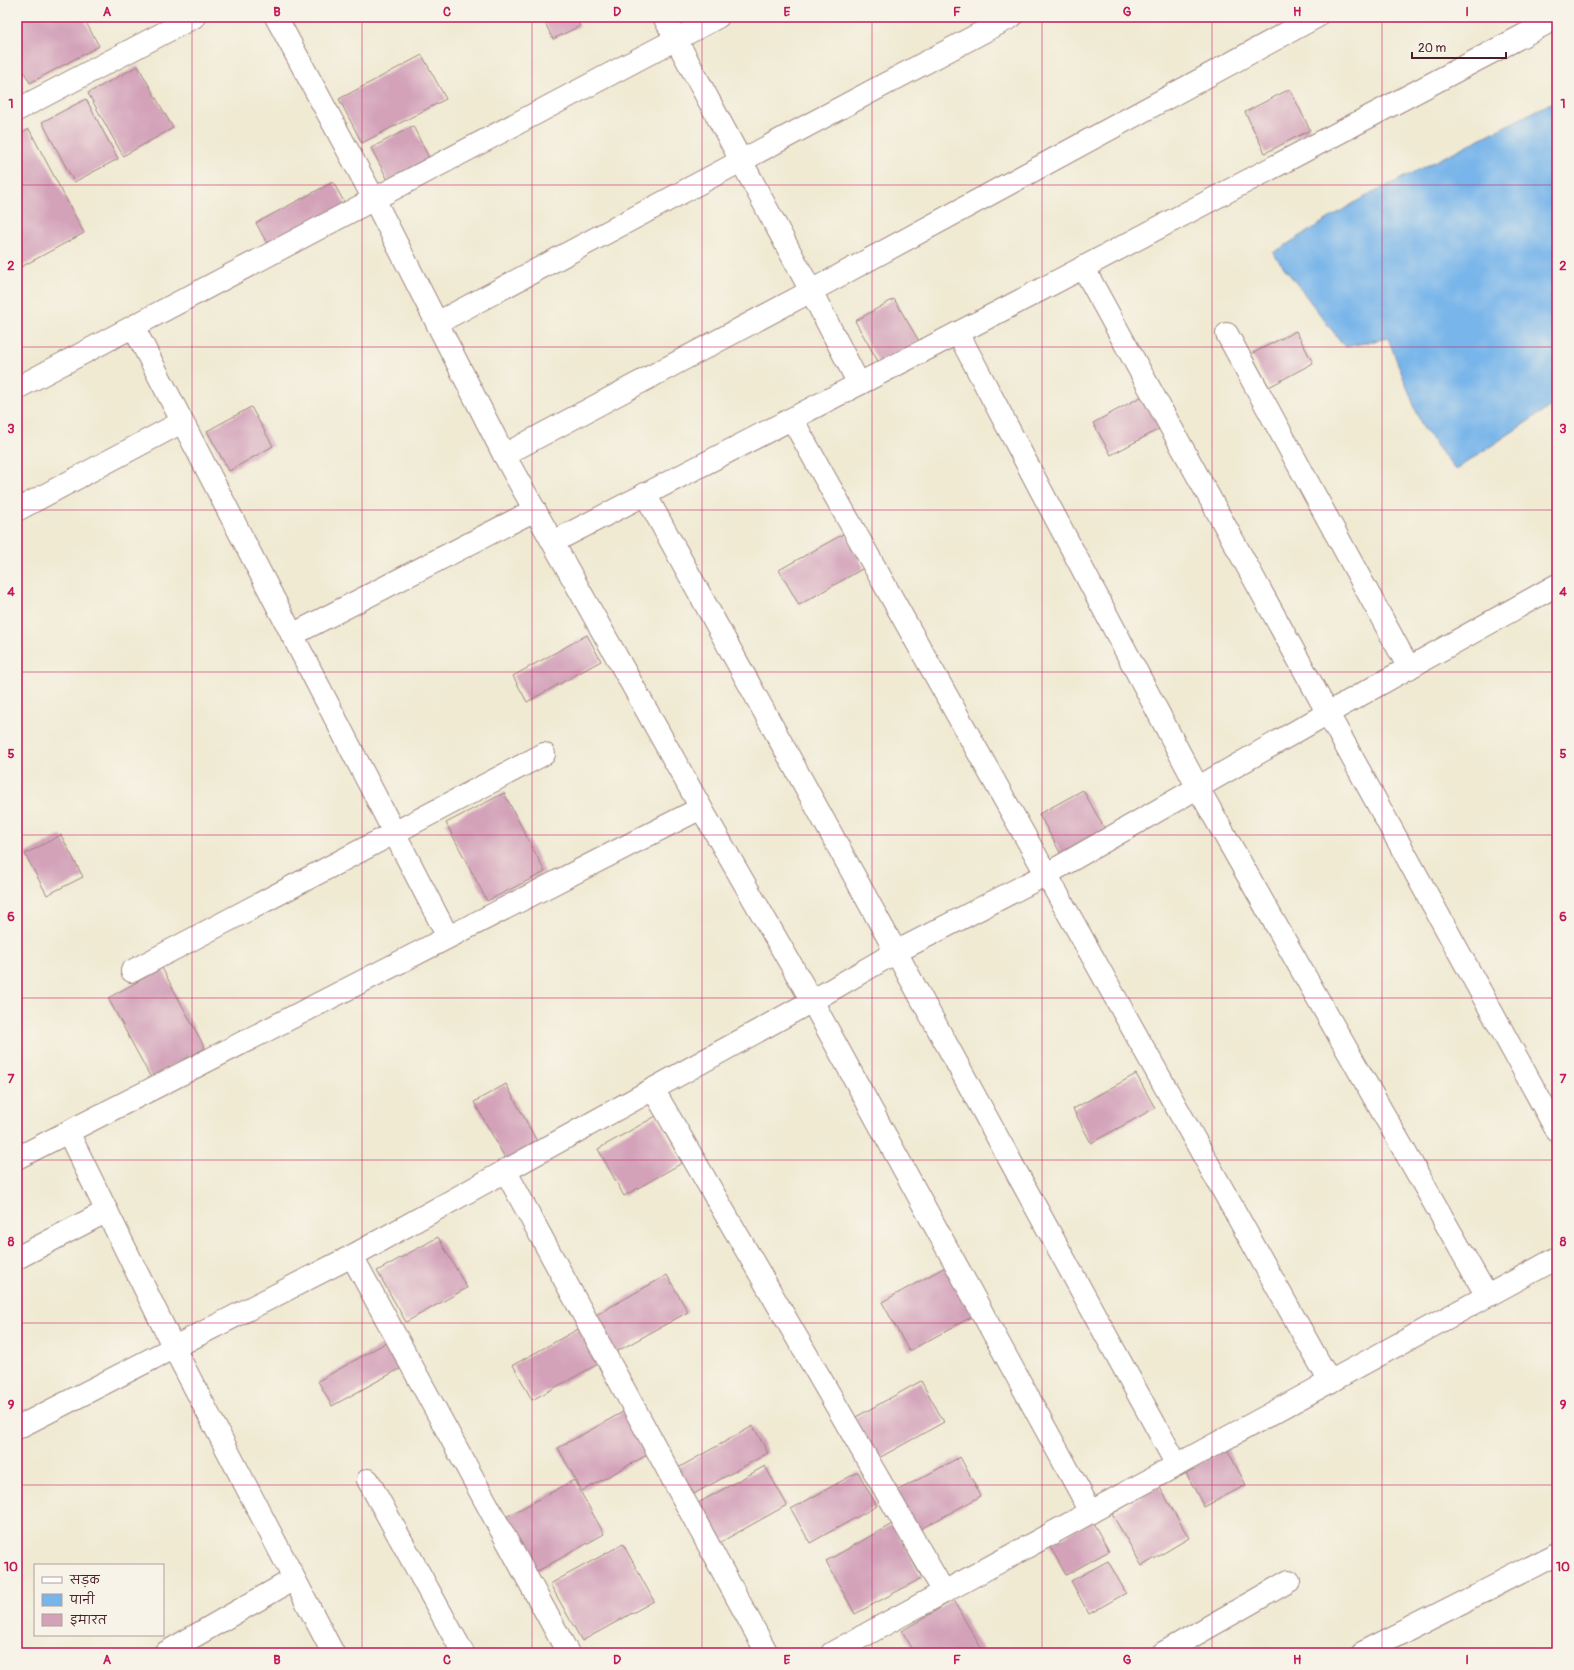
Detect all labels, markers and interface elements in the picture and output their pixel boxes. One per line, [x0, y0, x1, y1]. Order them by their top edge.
text: A [103, 4, 112, 20]
text: B [273, 4, 281, 20]
text: C [443, 4, 451, 20]
text: D [613, 4, 621, 20]
text: E [784, 4, 791, 20]
text: F [953, 4, 961, 20]
text: G [1123, 4, 1132, 20]
text: H [1293, 4, 1301, 20]
text: I [1465, 4, 1469, 20]
scale bar [1412, 34, 1506, 60]
text: 20 m [1418, 41, 1447, 56]
text: 1 [8, 96, 14, 112]
text: 1 [1560, 96, 1566, 112]
text: 2 [7, 258, 15, 274]
text: 2 [1559, 258, 1567, 274]
text: 3 [7, 421, 15, 437]
text: 3 [1559, 421, 1567, 437]
text: 4 [7, 584, 15, 600]
text: 4 [1559, 584, 1567, 600]
text: 5 [7, 746, 15, 762]
text: 5 [1559, 746, 1567, 762]
text: 6 [7, 909, 15, 925]
text: 6 [1559, 909, 1567, 925]
text: 7 [8, 1071, 15, 1087]
text: 7 [1560, 1071, 1567, 1087]
text: 8 [8, 1234, 15, 1250]
text: 8 [1560, 1234, 1567, 1250]
text: 9 [8, 1397, 15, 1413]
text: 9 [1560, 1397, 1567, 1413]
text: 10 [4, 1559, 18, 1575]
text: 10 [1556, 1559, 1570, 1575]
legend [34, 1564, 164, 1636]
text: सड़क [69, 1573, 101, 1588]
text: पानी [69, 1591, 95, 1608]
text: इमारत [70, 1613, 108, 1628]
text: A [103, 1652, 112, 1668]
text: B [273, 1652, 281, 1668]
text: C [443, 1652, 451, 1668]
text: D [613, 1652, 621, 1668]
text: E [784, 1652, 791, 1668]
text: F [953, 1652, 961, 1668]
text: G [1123, 1652, 1132, 1668]
text: H [1293, 1652, 1301, 1668]
text: I [1465, 1652, 1469, 1668]

